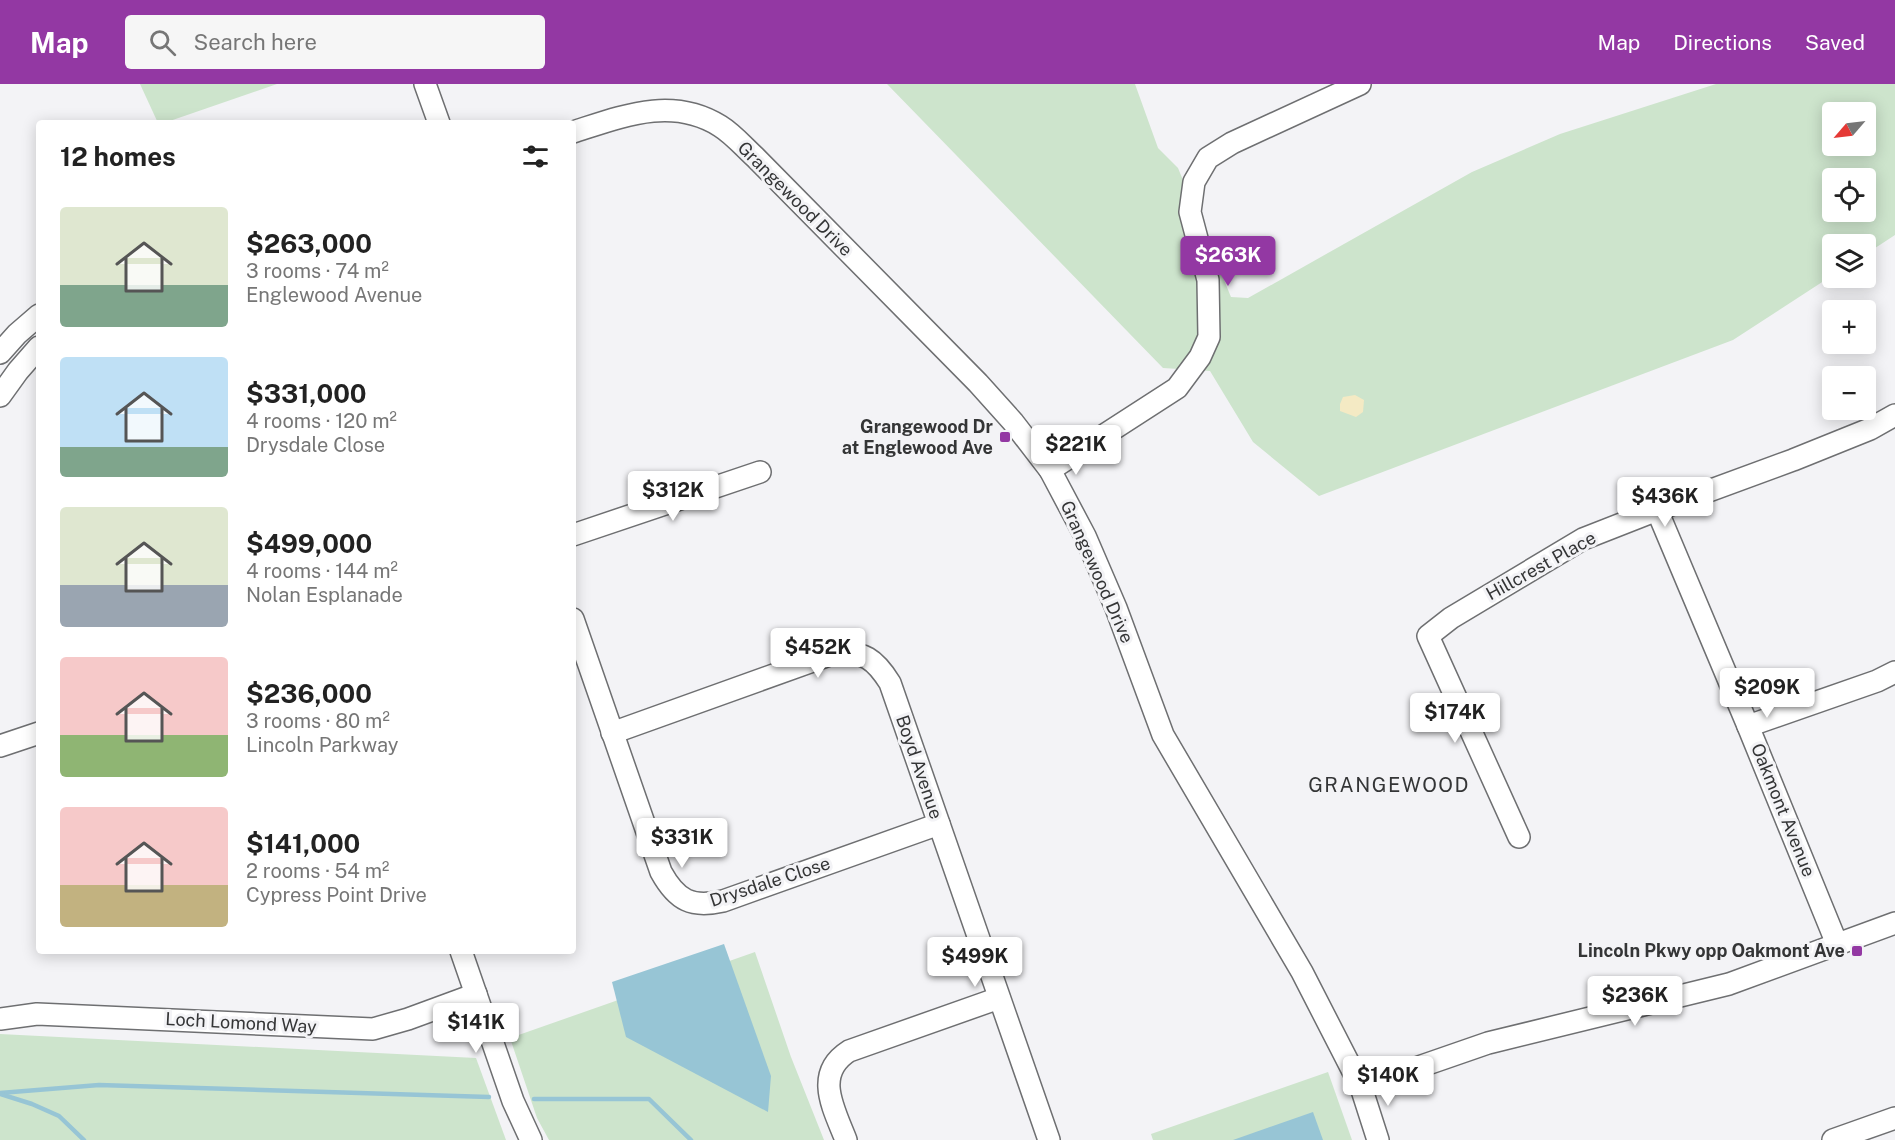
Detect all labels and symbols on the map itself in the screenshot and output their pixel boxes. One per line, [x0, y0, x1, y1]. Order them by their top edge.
north arrow [1822, 102, 1876, 156]
street label: Grangewood Drive [734, 137, 857, 260]
pin: $263K [1186, 236, 1270, 287]
place label: Grangewood Dr at Englewood Ave [842, 416, 994, 458]
pin: $221K [1034, 425, 1118, 476]
marker: Grangewood Dr at Englewood Ave [998, 430, 1012, 444]
pin: $312K [631, 471, 715, 522]
pin: $436K [1623, 477, 1707, 528]
street label: Grangewood Drive [1057, 497, 1138, 646]
street label: Hillcrest Place [1482, 527, 1599, 604]
pin: $452K [776, 628, 860, 679]
pin: $209K [1725, 668, 1809, 719]
pin: $174K [1413, 693, 1497, 744]
street label: Boyd Avenue [892, 712, 947, 822]
street label: Oakmont Avenue [1747, 740, 1820, 880]
district label: GRANGEWOOD [1308, 773, 1470, 797]
pin: $331K [640, 818, 724, 869]
street label: Drysdale Close [707, 852, 833, 911]
pin: $499K [933, 937, 1017, 988]
place label: Lincoln Pkwy opp Oakmont Ave [1578, 940, 1845, 961]
marker: Lincoln Pkwy opp Oakmont Ave [1850, 944, 1864, 958]
pin: $236K [1593, 976, 1677, 1027]
pin: $141K [434, 1003, 518, 1054]
street label: Loch Lomond Way [165, 1008, 318, 1037]
pin: $140K [1346, 1056, 1430, 1107]

